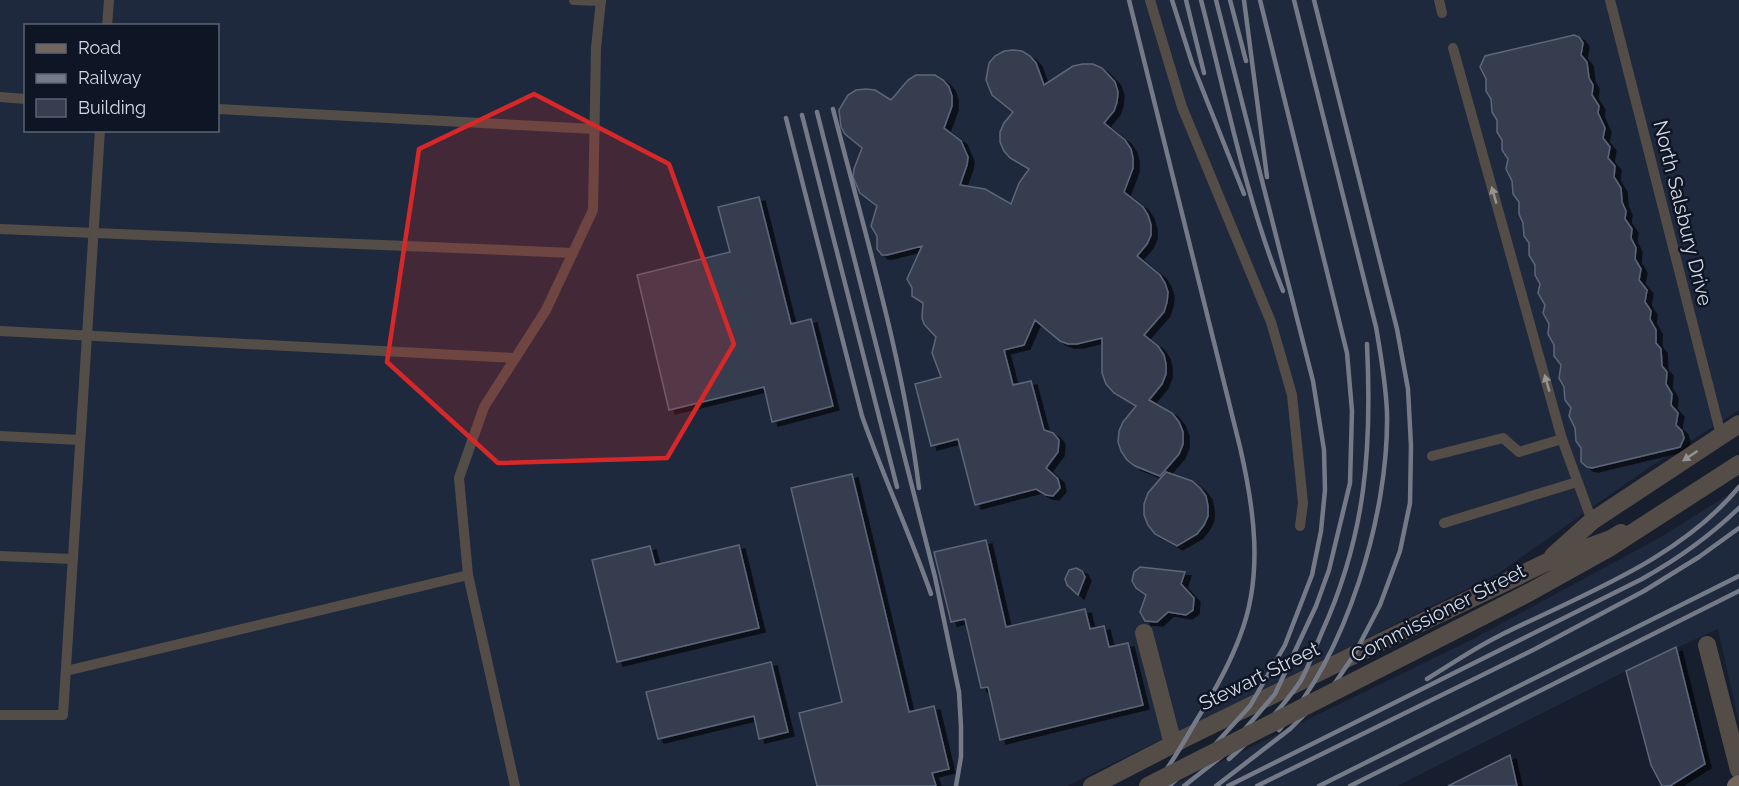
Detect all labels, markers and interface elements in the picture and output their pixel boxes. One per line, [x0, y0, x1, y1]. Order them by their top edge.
legend [24, 24, 219, 132]
text: Road [78, 37, 121, 58]
text: Railway [78, 67, 142, 88]
text: Building [78, 97, 146, 118]
street label: North Salsbury Drive [1648, 118, 1718, 308]
one-way arrow [1489, 186, 1498, 204]
one-way arrow [1541, 374, 1551, 392]
one-way arrow [1681, 450, 1698, 461]
street label: Commissioner Street [1347, 558, 1530, 667]
street label: Stewart Street [1195, 636, 1323, 716]

